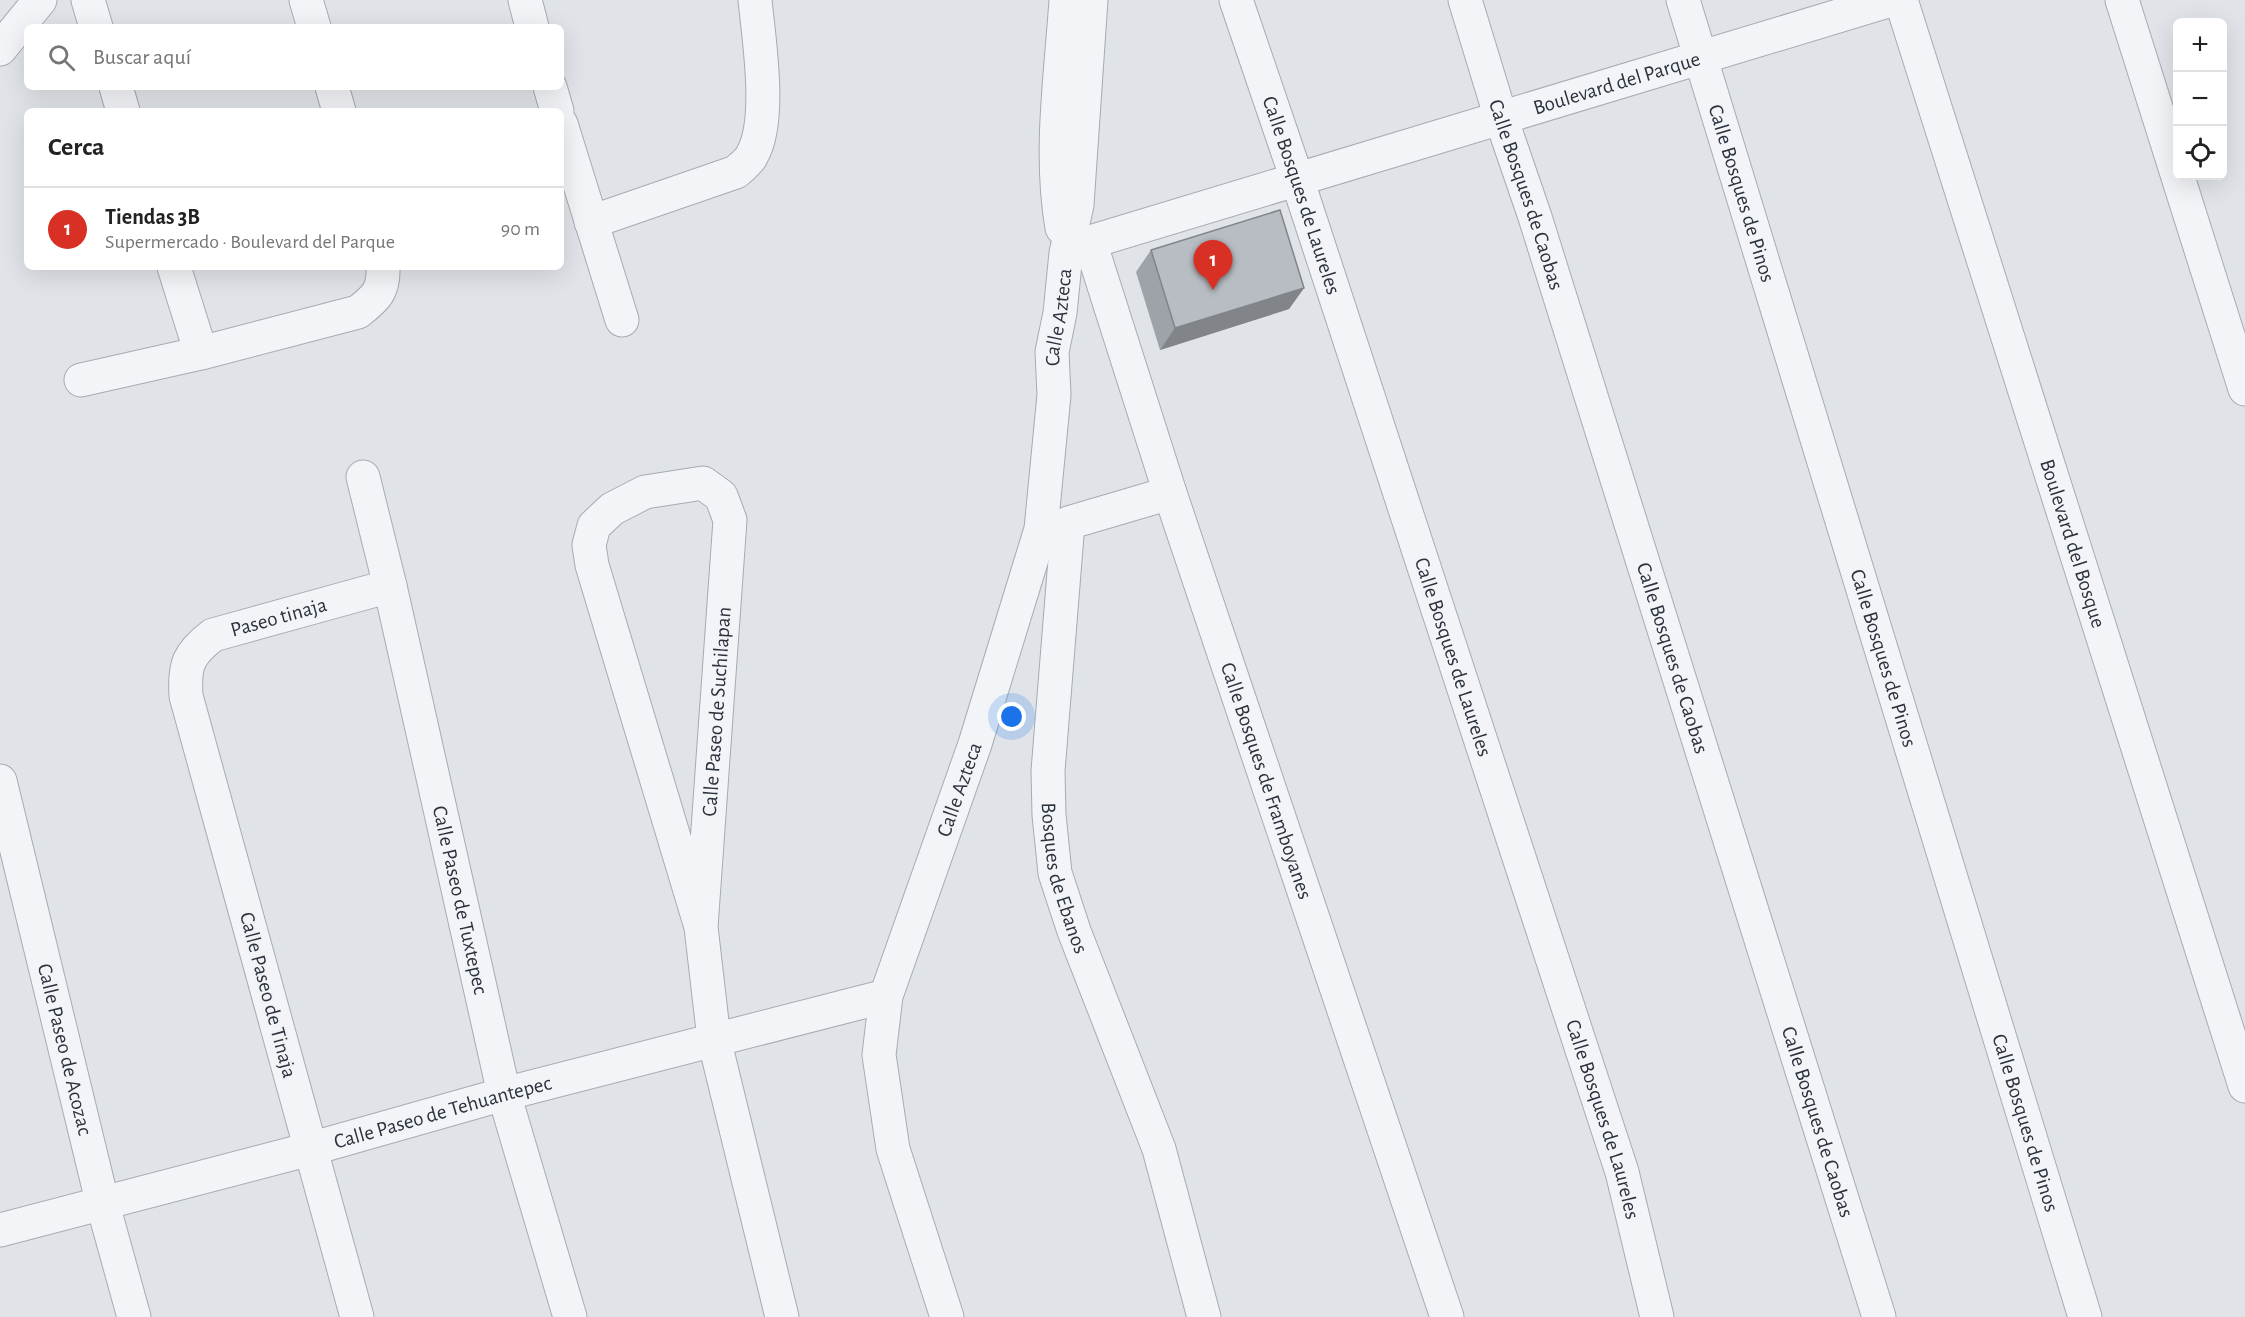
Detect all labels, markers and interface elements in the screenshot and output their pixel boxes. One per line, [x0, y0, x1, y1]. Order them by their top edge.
map controls [2173, 18, 2227, 180]
button: + [2173, 18, 2227, 72]
search box [24, 24, 564, 90]
icon: search [45, 41, 78, 74]
text: Buscar aquí [93, 46, 191, 68]
street label: Boulevard del Parque [1531, 48, 1702, 118]
button: − [2173, 72, 2227, 126]
street label: Calle Bosques de Laureles [1259, 93, 1345, 297]
street label: Calle Bosques de Caobas [1485, 97, 1568, 292]
street label: Calle Bosques de Pinos [1705, 102, 1779, 285]
button: locate [2173, 126, 2227, 180]
text: Cerca [48, 134, 105, 160]
text: Tiendas 3B [105, 206, 200, 228]
text: 1 [64, 219, 71, 239]
text: 90 m [501, 219, 540, 239]
text: Supermercado · Boulevard del Parque [105, 232, 395, 252]
pin: 1 [1194, 240, 1232, 290]
street label: Calle Azteca [1041, 267, 1075, 367]
street label: Boulevard del Bosque [2037, 456, 2110, 630]
street label: Calle Bosques de Laureles [1411, 555, 1496, 759]
street label: Calle Bosques de Caobas [1633, 560, 1713, 756]
street label: Calle Bosques de Pinos [1847, 567, 1921, 749]
street label: Paseo tinaja [228, 593, 329, 640]
street label: Calle Paseo de Suchilapan [698, 606, 734, 817]
street label: Calle Bosques de Framboyanes [1217, 660, 1316, 902]
your location [997, 702, 1026, 731]
street label: Calle Azteca [933, 739, 985, 839]
street label: Bosques de Ebanos [1038, 802, 1092, 956]
street label: Calle Paseo de Tuxtepec [429, 804, 492, 996]
street label: Calle Paseo de Tinaja [236, 910, 300, 1080]
street label: Calle Paseo de Acozac [34, 961, 96, 1137]
street label: Calle Bosques de Laureles [1562, 1017, 1643, 1221]
street label: Calle Bosques de Caobas [1778, 1024, 1858, 1220]
street label: Calle Bosques de Pinos [1989, 1031, 2063, 1214]
street label: Calle Paseo de Tehuantepec [331, 1072, 553, 1152]

